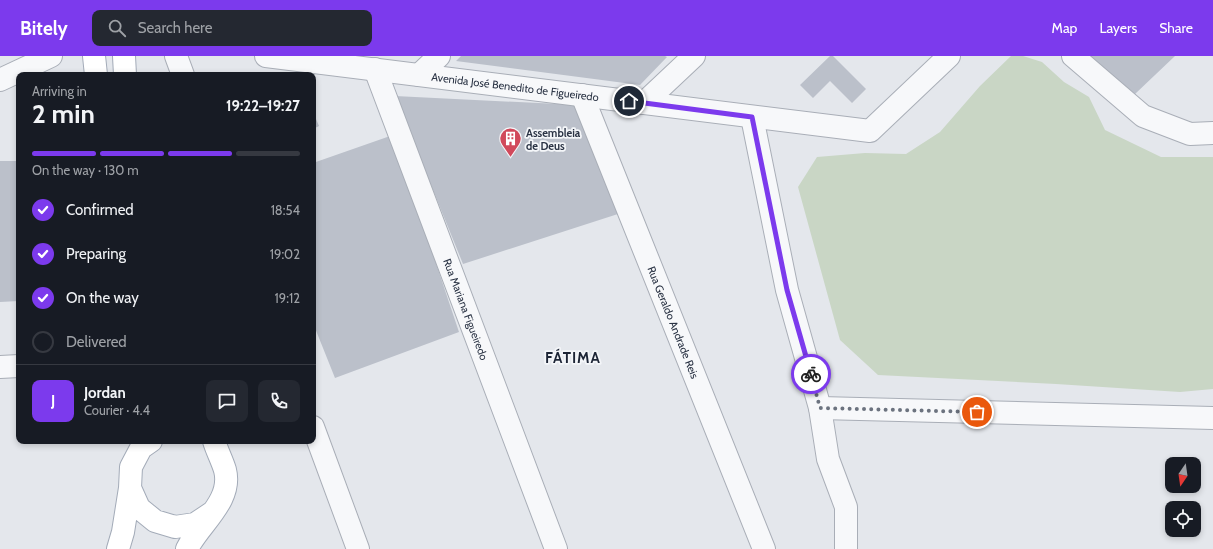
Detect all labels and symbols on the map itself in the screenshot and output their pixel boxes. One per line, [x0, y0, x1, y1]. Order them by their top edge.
street label: Avenida José Benedito de Figueiredo [431, 70, 600, 104]
pin [612, 84, 646, 118]
building icon: Assembleia de Deus [498, 126, 524, 159]
place label: Assembleia de Deus [526, 126, 581, 153]
street label: Rua Mariana Figueiredo [440, 257, 491, 362]
street label: Rua Geraldo Andrade Reis [644, 264, 702, 381]
district label: FÁTIMA [545, 348, 601, 367]
courier [791, 354, 831, 394]
pin [960, 395, 994, 429]
north arrow [1165, 457, 1201, 493]

